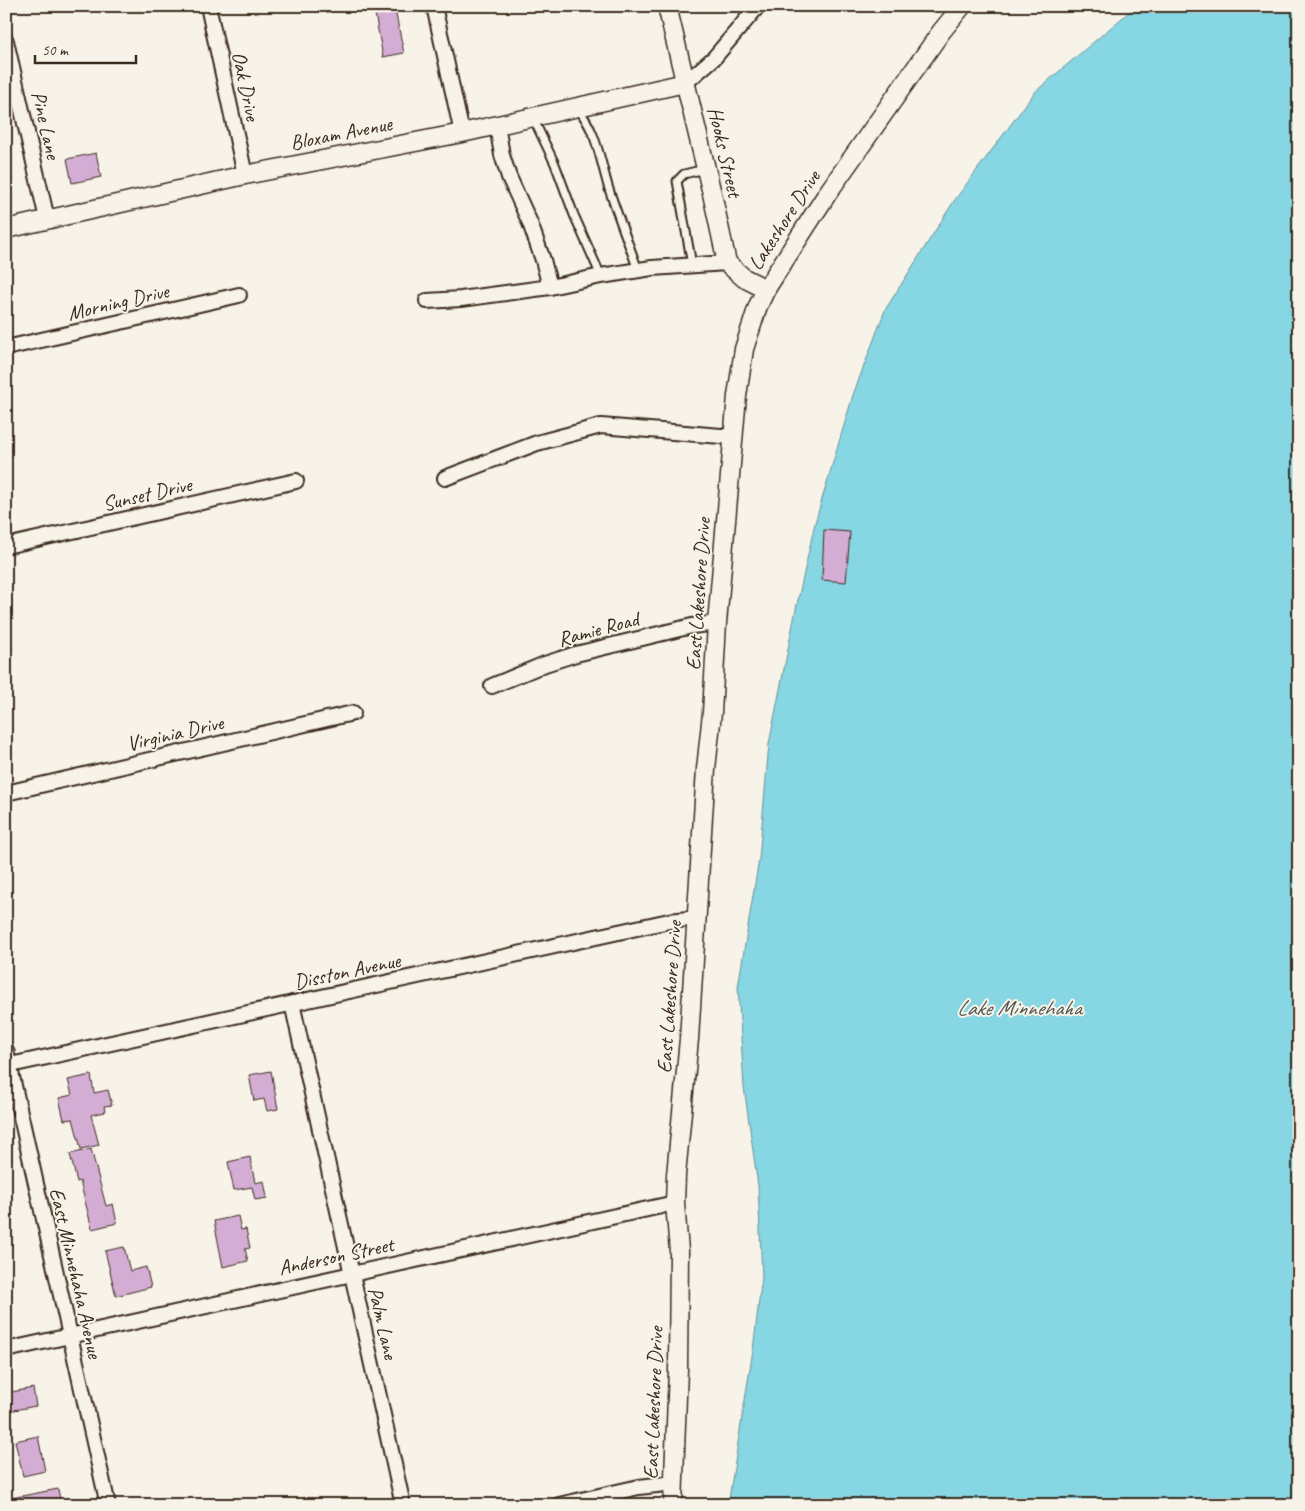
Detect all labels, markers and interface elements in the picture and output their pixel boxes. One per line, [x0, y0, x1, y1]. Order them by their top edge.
scale bar [35, 32, 136, 64]
text: 50 m [42, 41, 69, 60]
street label: Oak Drive [226, 49, 266, 124]
street label: Pine Lane [26, 88, 67, 164]
street label: Hooks Street [702, 104, 748, 202]
street label: Bloxam Avenue [288, 110, 395, 156]
street label: Lakeshore Drive [742, 164, 826, 275]
street label: Morning Drive [65, 277, 173, 326]
street label: Sunset Drive [100, 471, 196, 517]
street label: East Lakeshore Drive [680, 515, 716, 671]
street label: Ramie Road [555, 605, 645, 652]
street label: Virginia Drive [124, 709, 227, 757]
street label: East Lakeshore Drive [651, 918, 687, 1074]
street label: Disston Avenue [291, 947, 404, 995]
water label: Lake Minnehaha [957, 994, 1084, 1022]
street label: East Minnehaha Avenue [44, 1185, 109, 1362]
street label: Anderson Street [276, 1231, 398, 1281]
street label: Palm Lane [362, 1284, 404, 1363]
street label: East Lakeshore Drive [637, 1324, 669, 1480]

